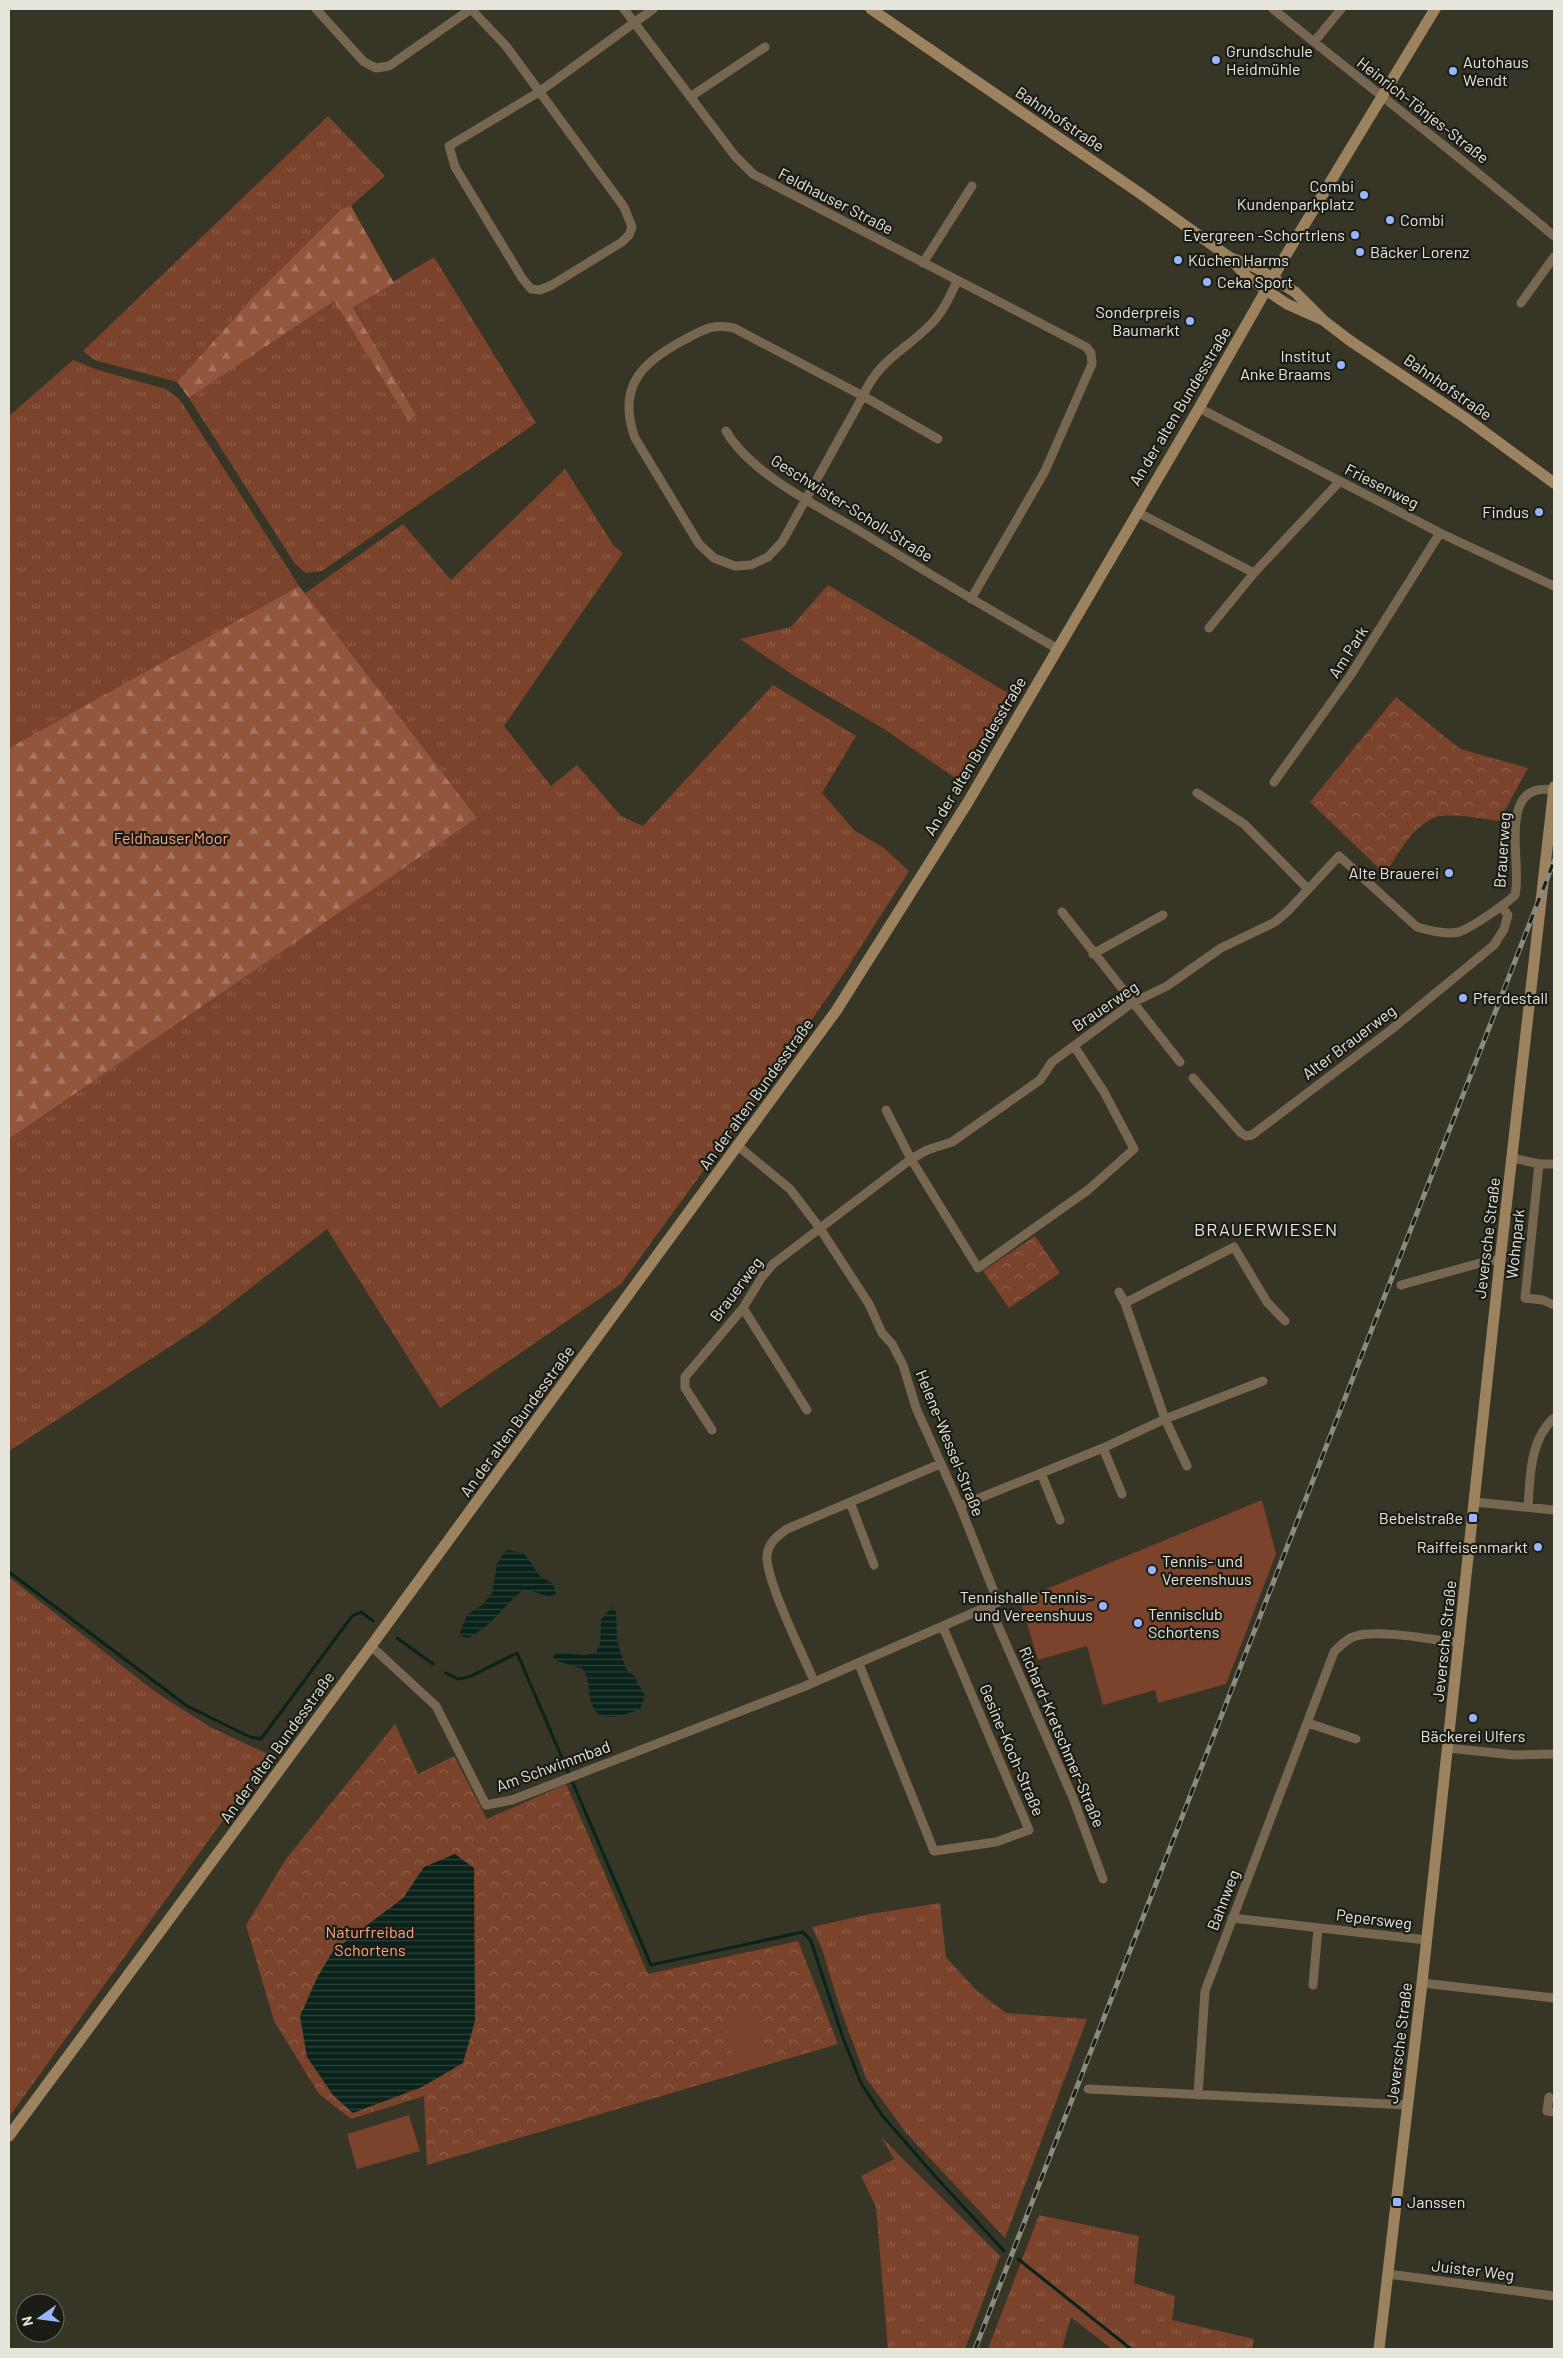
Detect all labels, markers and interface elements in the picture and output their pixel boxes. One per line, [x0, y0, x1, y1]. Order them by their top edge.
place label: Grundschule Heidmühle [1226, 41, 1313, 78]
street label: Heinrich-Tönjes-Straße [1354, 52, 1493, 167]
place label: Autohaus Wendt [1463, 52, 1529, 89]
marker: Grundschule Heidmühle [1210, 54, 1222, 66]
marker: Autohaus Wendt [1447, 65, 1459, 77]
street label: Bahnhofstraße [1012, 82, 1108, 155]
street label: Feldhauser Straße [776, 163, 897, 238]
place label: Combi Kundenparkplatz [1237, 176, 1354, 213]
marker: Combi Kundenparkplatz [1358, 189, 1370, 201]
place label: Combi [1400, 210, 1444, 229]
marker: Combi [1384, 214, 1396, 226]
place label: Evergreen -Schortrlens [1183, 225, 1345, 244]
marker: Evergreen -Schortrlens [1349, 229, 1361, 241]
place label: Bäcker Lorenz [1370, 242, 1469, 261]
marker: Bäcker Lorenz [1354, 246, 1366, 258]
place label: Küchen Harms [1188, 250, 1289, 269]
marker: Küchen Harms [1172, 254, 1184, 266]
place label: Ceka Sport [1217, 272, 1293, 291]
marker: Ceka Sport [1201, 276, 1213, 288]
place label: Sonderpreis Baumarkt [1095, 302, 1180, 339]
marker: Sonderpreis Baumarkt [1184, 315, 1196, 327]
street label: An der alten Bundesstraße [1125, 323, 1235, 489]
place label: Institut Anke Braams [1240, 346, 1331, 383]
street label: Bahnhofstraße [1401, 349, 1496, 424]
marker: Institut Anke Braams [1335, 359, 1347, 371]
street label: Geschwister-Scholl-Straße [768, 450, 937, 565]
street label: Friesenweg [1342, 459, 1422, 512]
place label: Findus [1482, 502, 1529, 521]
marker: Findus [1533, 506, 1545, 518]
street label: Am Park [1324, 622, 1371, 681]
street label: An der alten Bundesstraße [920, 673, 1030, 839]
street label: Brauerweg [1489, 812, 1514, 888]
park label: Feldhauser Moor [114, 828, 229, 847]
place label: Alte Brauerei [1349, 863, 1439, 882]
marker: Alte Brauerei [1443, 867, 1455, 879]
street label: Brauerweg [1068, 977, 1141, 1035]
place label: Pferdestall [1473, 988, 1548, 1007]
marker: Pferdestall [1457, 992, 1469, 1004]
street label: Alter Brauerweg [1298, 1000, 1399, 1083]
street label: An der alten Bundesstraße [694, 1014, 817, 1173]
street label: Jeversche Straße [1470, 1176, 1503, 1300]
street label: Wohnpark [1501, 1208, 1528, 1280]
district label: BRAUERWIESEN [1194, 1218, 1338, 1240]
street label: Brauerweg [705, 1253, 766, 1325]
street label: An der alten Bundesstraße [455, 1341, 578, 1500]
street label: Helene-Wessel-Straße [912, 1367, 989, 1519]
place label: Bebelstraße [1379, 1508, 1463, 1527]
marker: Bebelstraße [1467, 1512, 1479, 1524]
place label: Raiffeisenmarkt [1417, 1537, 1528, 1556]
marker: Raiffeisenmarkt [1532, 1541, 1544, 1553]
place label: Tennis- und Vereenshuus [1162, 1551, 1252, 1588]
marker: Tennis- und Vereenshuus [1146, 1564, 1158, 1576]
street label: Jeversche Straße [1428, 1579, 1459, 1703]
place label: Tennishalle Tennis- und Vereenshuus [960, 1587, 1093, 1624]
marker: Tennishalle Tennis- und Vereenshuus [1097, 1600, 1109, 1612]
place label: Tennisclub Schortens [1148, 1604, 1223, 1641]
marker: Tennisclub Schortens [1132, 1617, 1144, 1629]
street label: Richard-Kretschmer-Straße [1016, 1644, 1109, 1830]
street label: An der alten Bundesstraße [215, 1667, 338, 1826]
street label: Gesine-Koch-Straße [976, 1681, 1049, 1819]
marker: Bäckerei Ulfers [1467, 1712, 1479, 1724]
place label: Bäckerei Ulfers [1420, 1726, 1526, 1745]
street label: Am Schwimmbad [493, 1736, 612, 1795]
street label: Bahnweg [1202, 1867, 1243, 1933]
street label: Pepersweg [1335, 1904, 1413, 1933]
park label: Naturfreibad Schortens [325, 1922, 415, 1959]
street label: Jeversche Straße [1382, 1981, 1415, 2105]
place label: Janssen [1407, 2192, 1465, 2211]
marker: Janssen [1391, 2196, 1403, 2208]
street label: Juister Weg [1431, 2255, 1515, 2284]
north arrow [15, 2293, 65, 2343]
text: N [18, 2315, 36, 2328]

